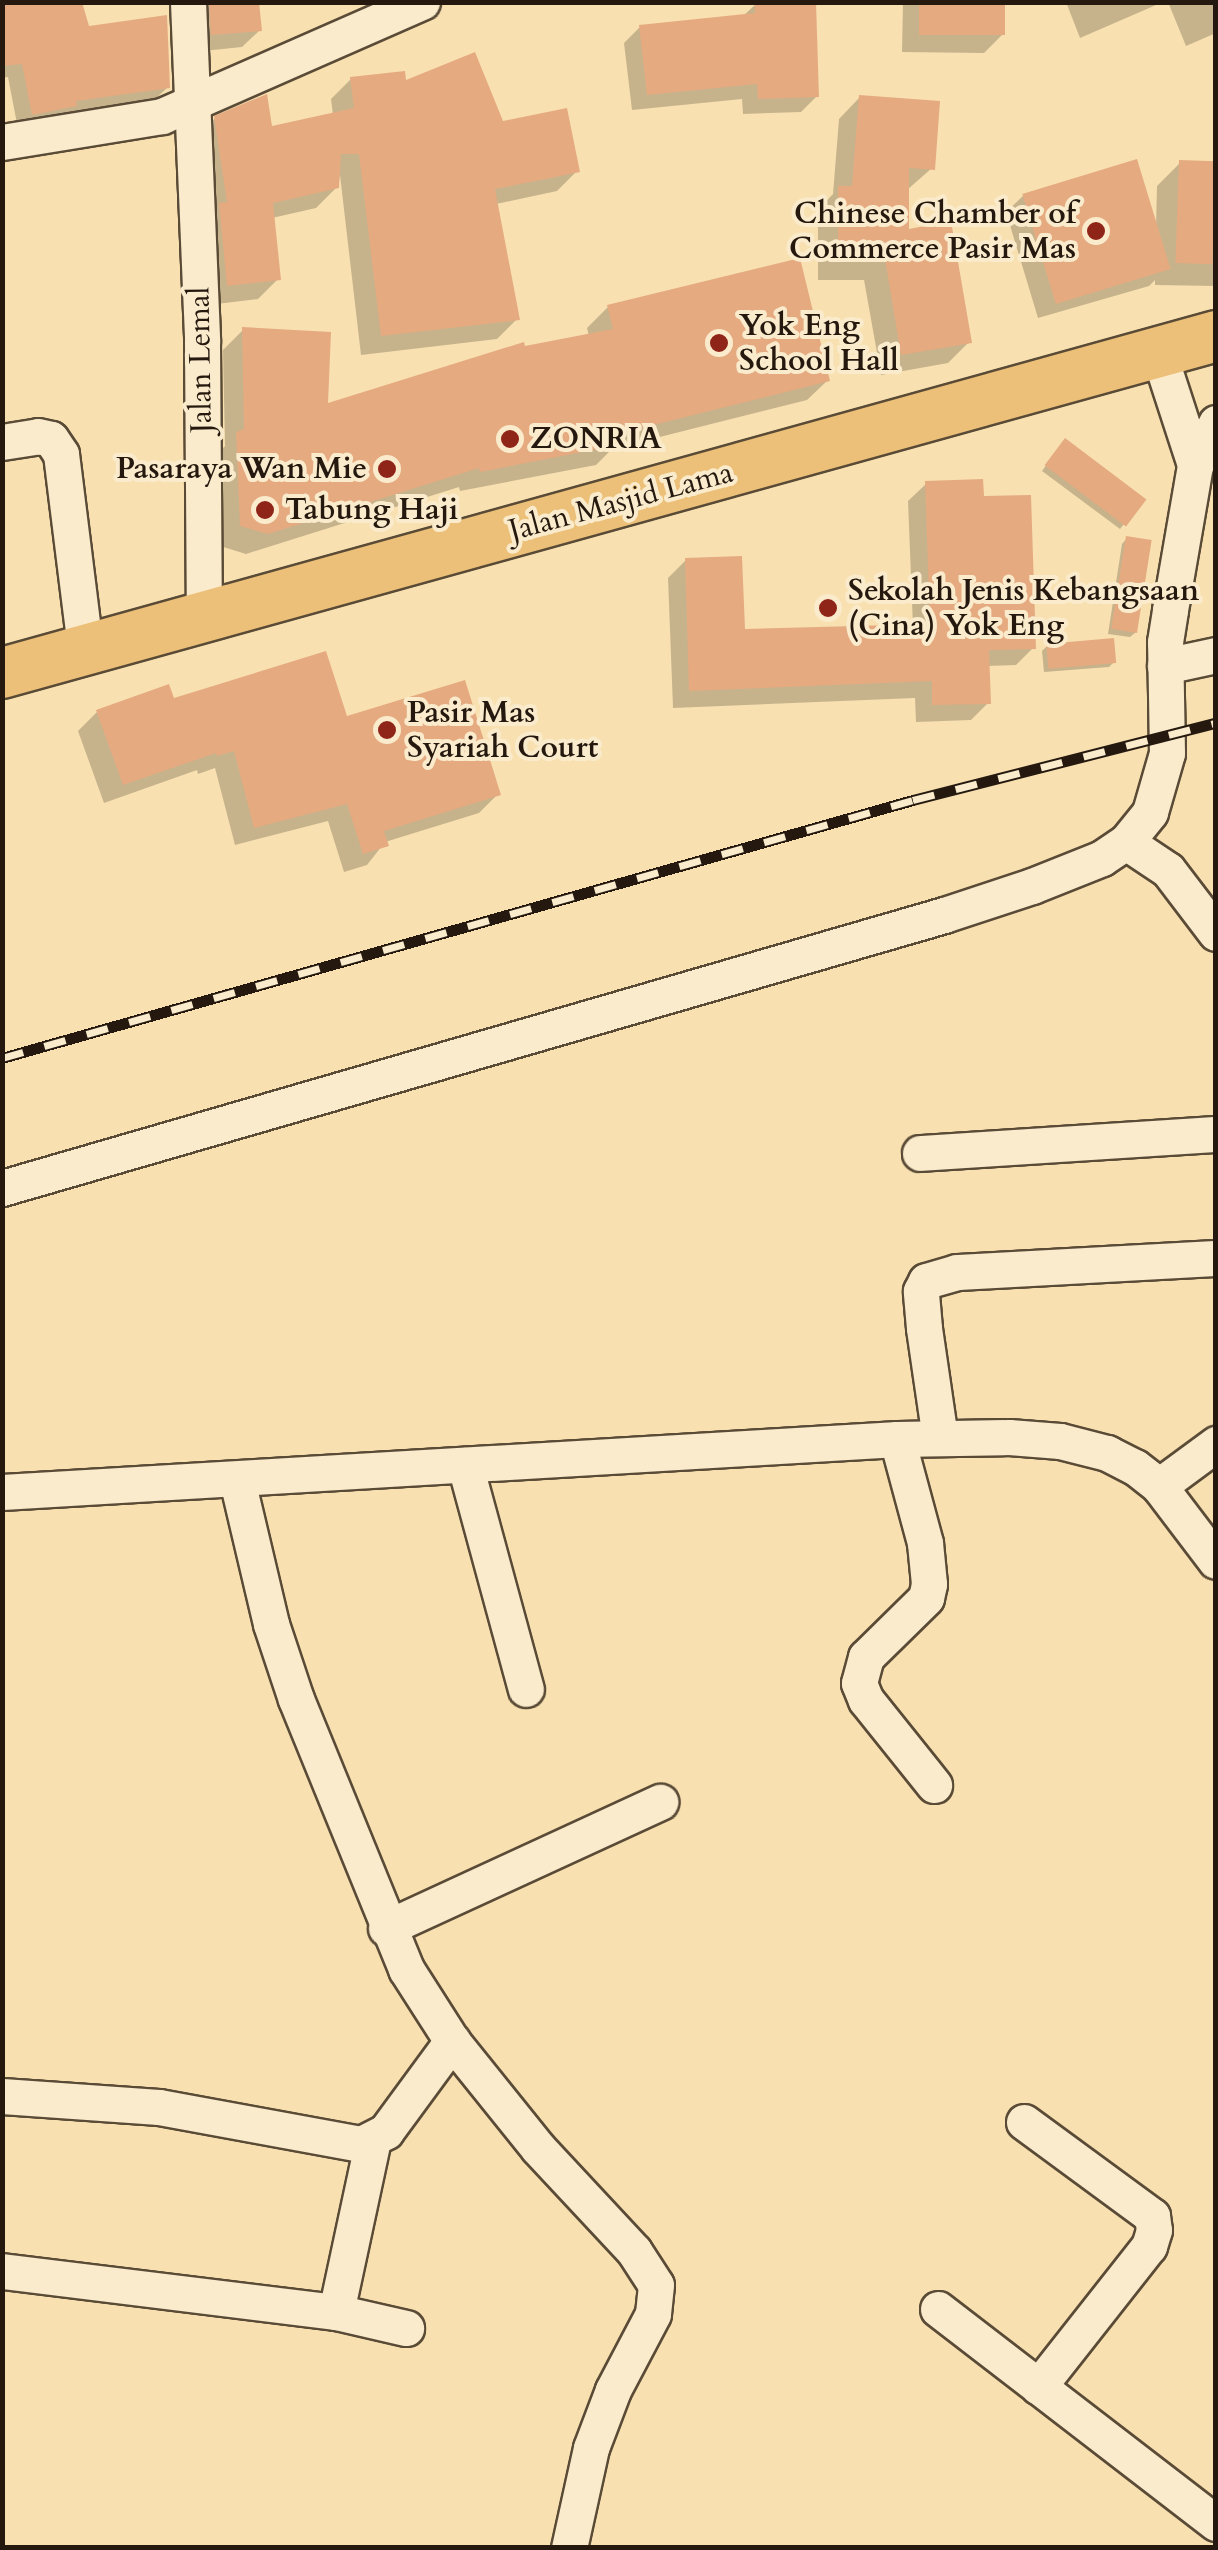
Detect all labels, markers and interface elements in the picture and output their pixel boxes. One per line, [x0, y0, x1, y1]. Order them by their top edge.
place label: Chinese Chamber of Commerce Pasir Mas [789, 196, 1076, 266]
marker: Chinese Chamber of Commerce Pasir Mas [1085, 220, 1107, 242]
street label: Jalan Lemal [182, 286, 220, 434]
place label: Yok Eng School Hall [739, 308, 899, 378]
marker: Yok Eng School Hall [708, 332, 730, 354]
place label: ZONRIA [530, 421, 662, 457]
marker: ZONRIA [499, 428, 521, 450]
place label: Pasaraya Wan Mie [116, 451, 367, 487]
street label: Jalan Masjid Lama [505, 455, 737, 549]
marker: Pasaraya Wan Mie [376, 458, 398, 480]
place label: Tabung Haji [285, 492, 458, 528]
marker: Tabung Haji [254, 499, 276, 521]
place label: Sekolah Jenis Kebangsaan (Cina) Yok Eng [848, 573, 1199, 644]
marker: Sekolah Jenis Kebangsaan (Cina) Yok Eng [817, 597, 839, 619]
place label: Pasir Mas Syariah Court [407, 695, 598, 766]
marker: Pasir Mas Syariah Court [376, 719, 398, 741]

